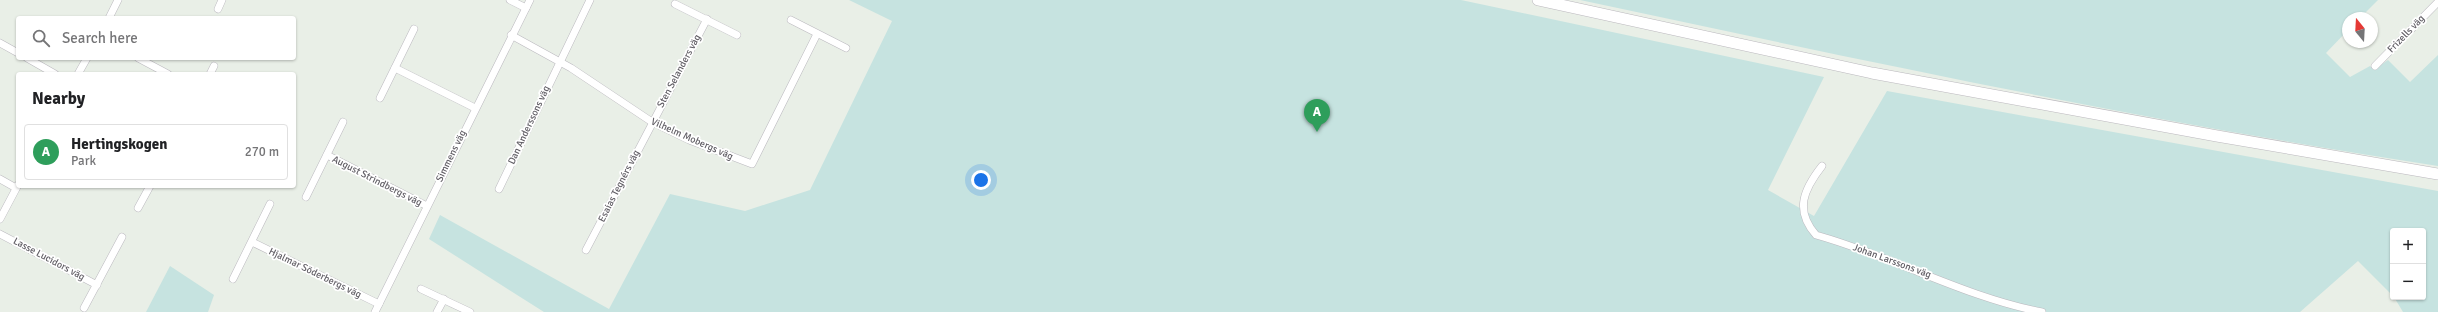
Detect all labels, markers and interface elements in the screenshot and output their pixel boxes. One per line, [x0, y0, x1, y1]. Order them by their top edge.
north arrow [2342, 12, 2378, 48]
street label: Frizells väg [2385, 13, 2427, 55]
search box [16, 16, 296, 60]
icon: search [30, 27, 52, 49]
text: Search here [62, 29, 138, 47]
street label: Sten Selanders väg [655, 32, 703, 110]
street label: Dan Anderssons väg [505, 84, 553, 166]
text: Nearby [32, 88, 85, 109]
pin: A [1304, 99, 1330, 132]
street label: Vilhelm Mobergs väg [649, 115, 735, 163]
street label: Simmens väg [433, 128, 469, 184]
text: Hertingskogen [71, 135, 167, 153]
text: A [42, 144, 50, 160]
text: 270 m [245, 144, 279, 160]
street label: Esaias Tegnérs väg [596, 148, 642, 224]
text: Park [71, 153, 96, 169]
street label: August Strindbergs väg [330, 153, 424, 209]
your location [971, 170, 991, 190]
map controls [2390, 228, 2426, 300]
button: + [2390, 228, 2426, 264]
street label: Lasse Lucidors väg [11, 235, 87, 283]
street label: Johan Larssons väg [1851, 241, 1933, 281]
street label: Hjalmar Söderbergs väg [267, 245, 363, 301]
button: − [2390, 264, 2426, 300]

